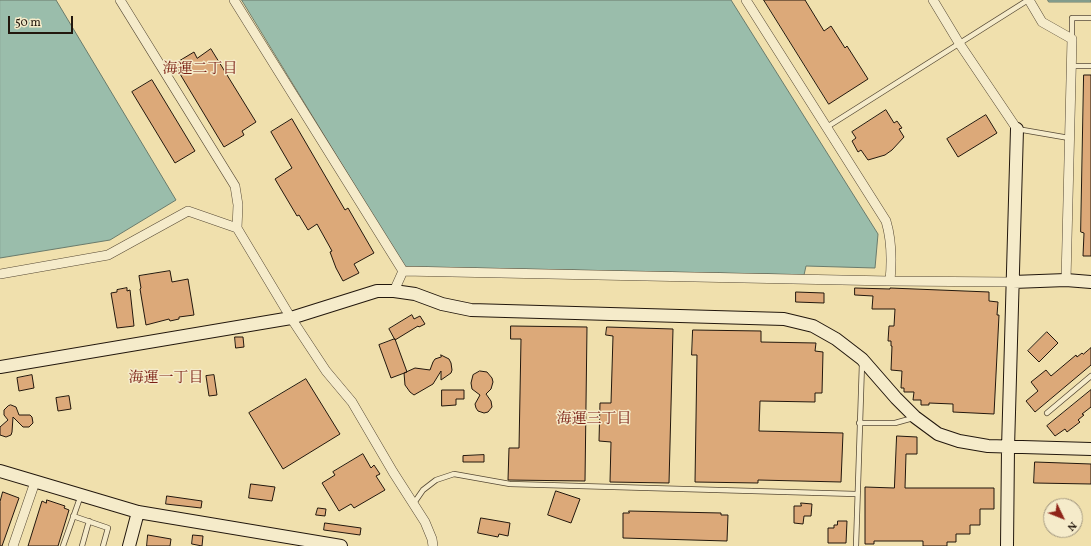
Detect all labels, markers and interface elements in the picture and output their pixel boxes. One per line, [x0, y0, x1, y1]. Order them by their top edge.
scale bar [10, 8, 75, 34]
text: 50 m [15, 15, 41, 31]
district label: 海運二丁目 [163, 61, 237, 79]
district label: 海運一丁目 [129, 370, 203, 388]
district label: 海運三丁目 [557, 411, 631, 429]
north arrow [1043, 498, 1083, 538]
text: N [1063, 518, 1080, 534]

